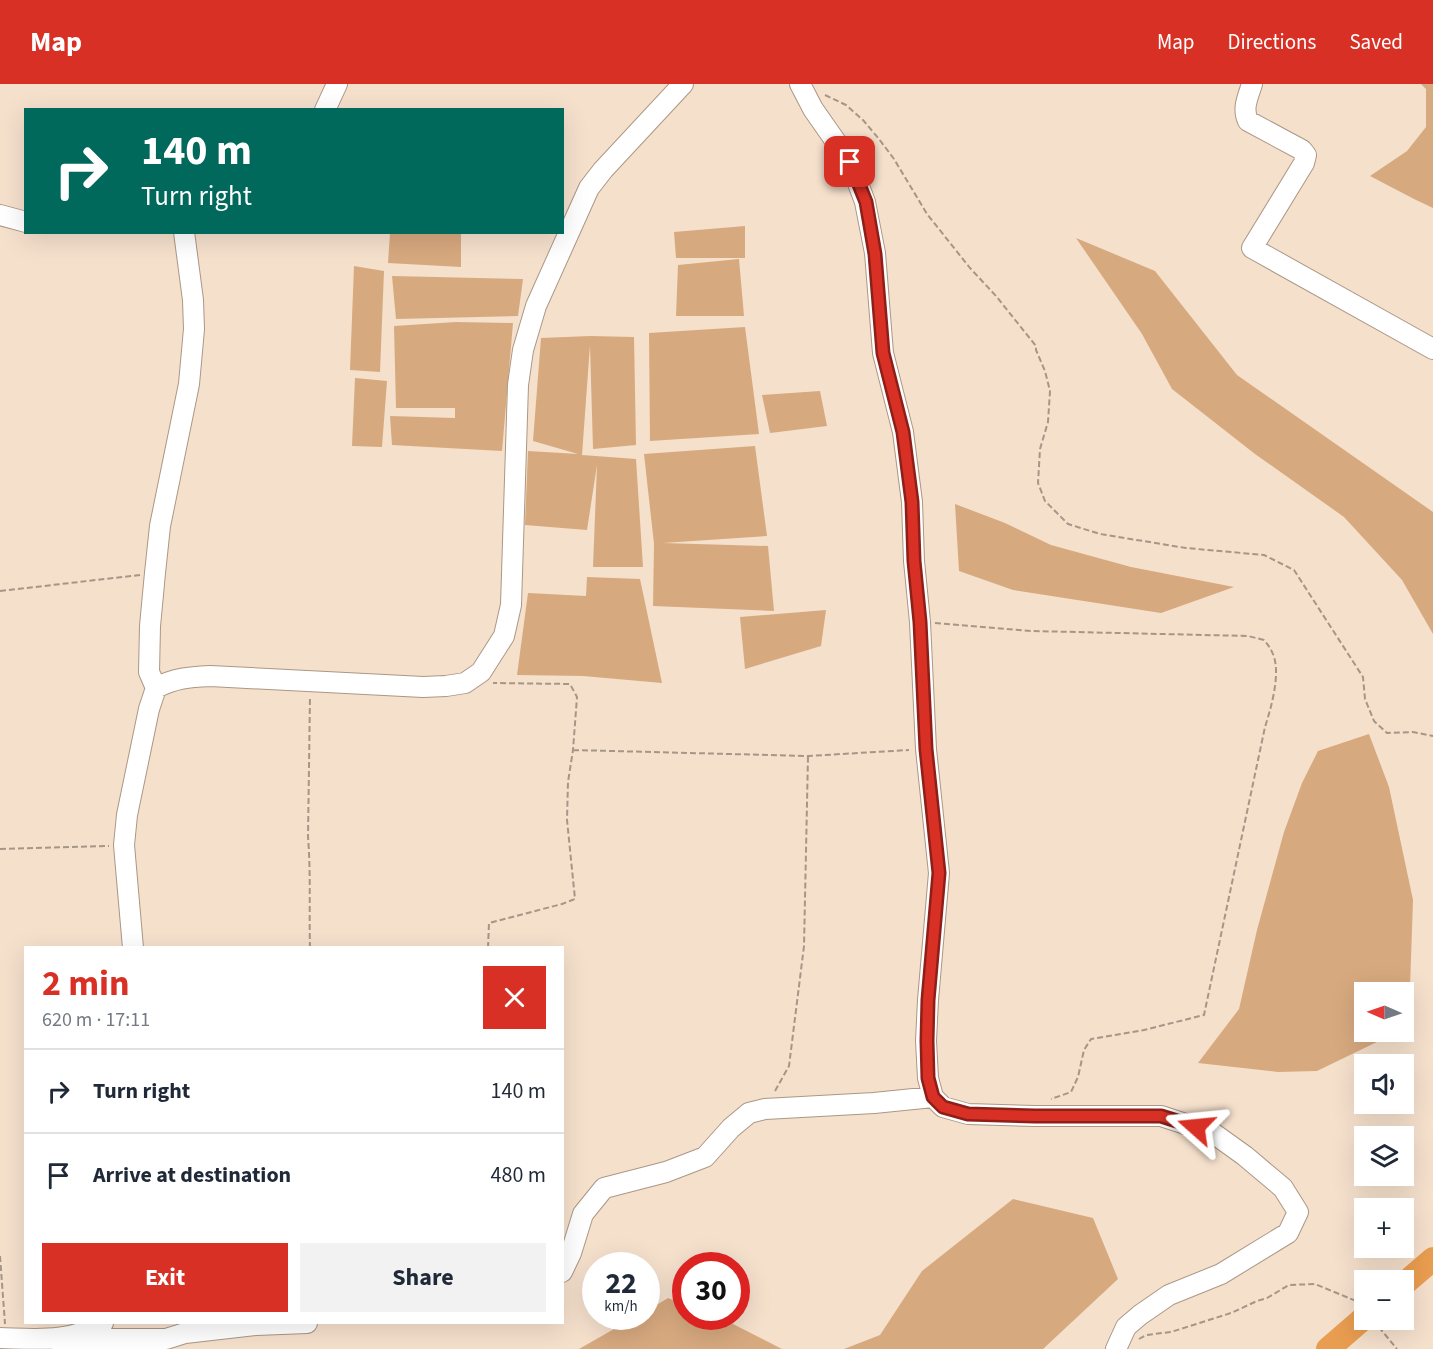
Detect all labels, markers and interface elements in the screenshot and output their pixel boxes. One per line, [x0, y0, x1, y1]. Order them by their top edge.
text: Map [30, 22, 82, 62]
text: Map [1157, 27, 1195, 57]
text: Directions [1228, 27, 1316, 57]
text: Saved [1349, 27, 1403, 57]
text: 140 m [141, 121, 252, 181]
icon: right [42, 132, 120, 210]
pin [824, 136, 875, 187]
icon: arrive [833, 145, 866, 178]
text: Turn right [141, 177, 252, 216]
text: 2 min [42, 958, 130, 1009]
button: close [483, 966, 546, 1029]
north arrow [1354, 982, 1414, 1042]
map controls [1354, 982, 1414, 1330]
text: 620 m · 17:11 [42, 1006, 150, 1034]
button: sound [1354, 1054, 1414, 1114]
icon: right [42, 1075, 75, 1108]
text: Turn right [93, 1075, 190, 1107]
text: 140 m [491, 1075, 546, 1107]
position arrow [1164, 1095, 1228, 1159]
button: layers [1354, 1126, 1414, 1186]
icon: arrive [42, 1159, 75, 1192]
text: Arrive at destination [93, 1159, 291, 1191]
text: 480 m [491, 1159, 546, 1191]
button: + [1354, 1198, 1414, 1258]
button: Exit [42, 1243, 288, 1312]
button: Share [300, 1243, 546, 1312]
speed limit sign: 30 [672, 1252, 750, 1330]
text: 22 [605, 1262, 637, 1305]
button: − [1354, 1270, 1414, 1330]
text: km/h [604, 1296, 638, 1317]

